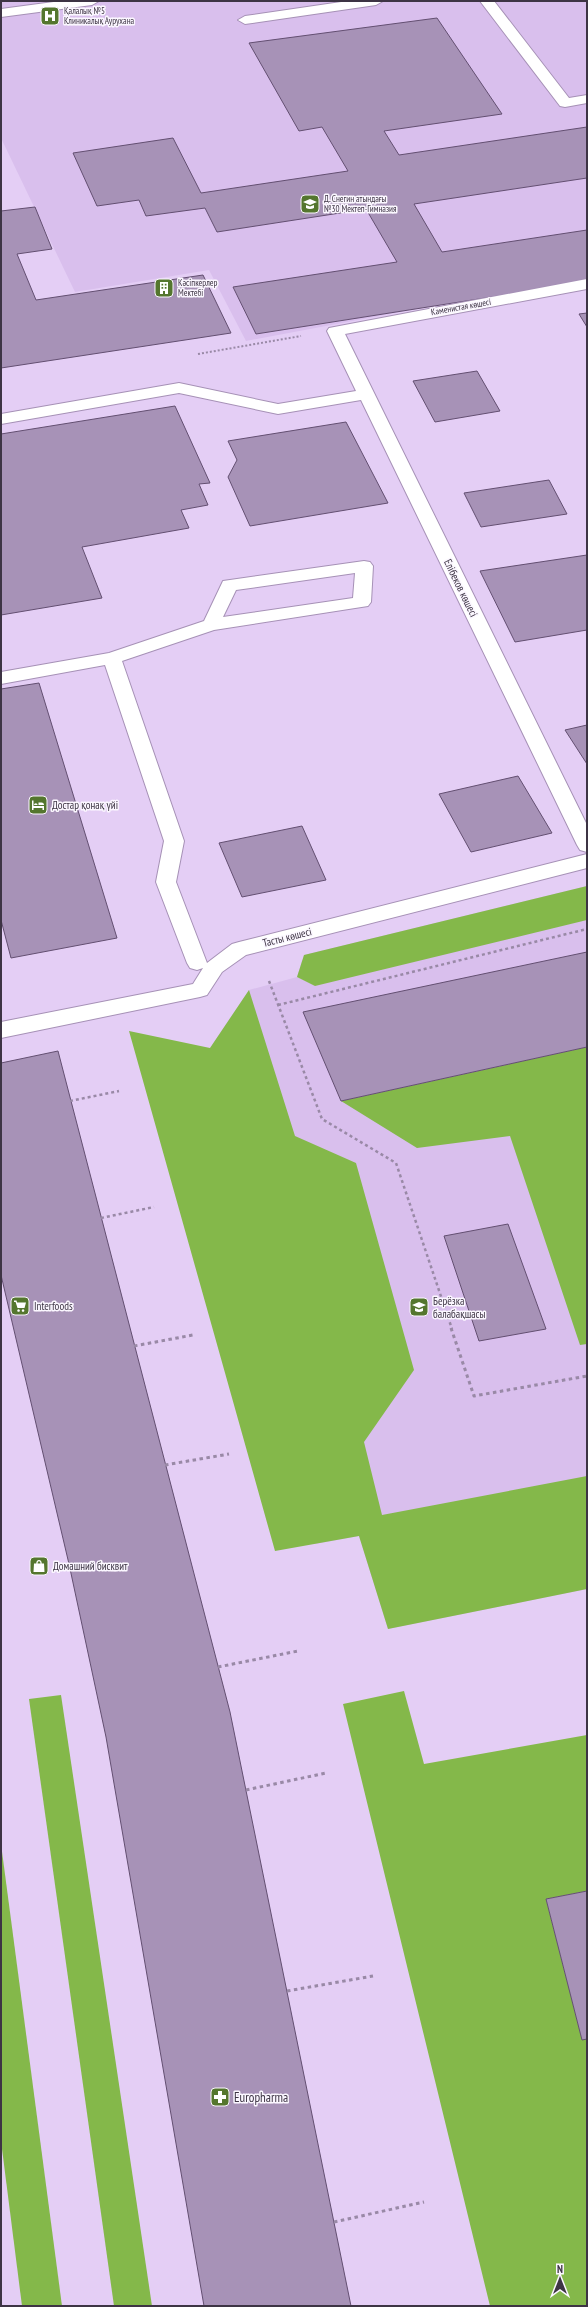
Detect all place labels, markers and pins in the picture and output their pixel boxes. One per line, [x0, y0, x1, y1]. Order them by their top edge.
hospital icon: Қалалық №5 Клиникалық Аурухана [39, 5, 61, 27]
place label: Қалалық №5 Клиникалық Аурухана [64, 5, 135, 26]
school or university icon: Д. Снегин атындағы №30 Мектеп-Гимназия [299, 193, 321, 215]
place label: Д. Снегин атындағы №30 Мектеп-Гимназия [324, 193, 397, 214]
building icon: Кәсіпкерлер Мектебі [153, 277, 175, 299]
place label: Кәсіпкерлер Мектебі [178, 277, 218, 298]
hotel icon: Достар қонақ үйі [27, 794, 49, 816]
place label: Достар қонақ үйі [52, 798, 118, 812]
place label: Берёзка балабақшасы [433, 1294, 486, 1321]
supermarket icon: Interfoods [9, 1295, 31, 1317]
school or university icon: Берёзка балабақшасы [408, 1296, 430, 1318]
place label: Interfoods [34, 1299, 73, 1313]
shop icon: Домашний бисквит [28, 1555, 50, 1577]
place label: Домашний бисквит [53, 1559, 128, 1573]
pharmacy icon: Europharma [209, 2086, 231, 2108]
place label: Europharma [234, 2089, 288, 2106]

